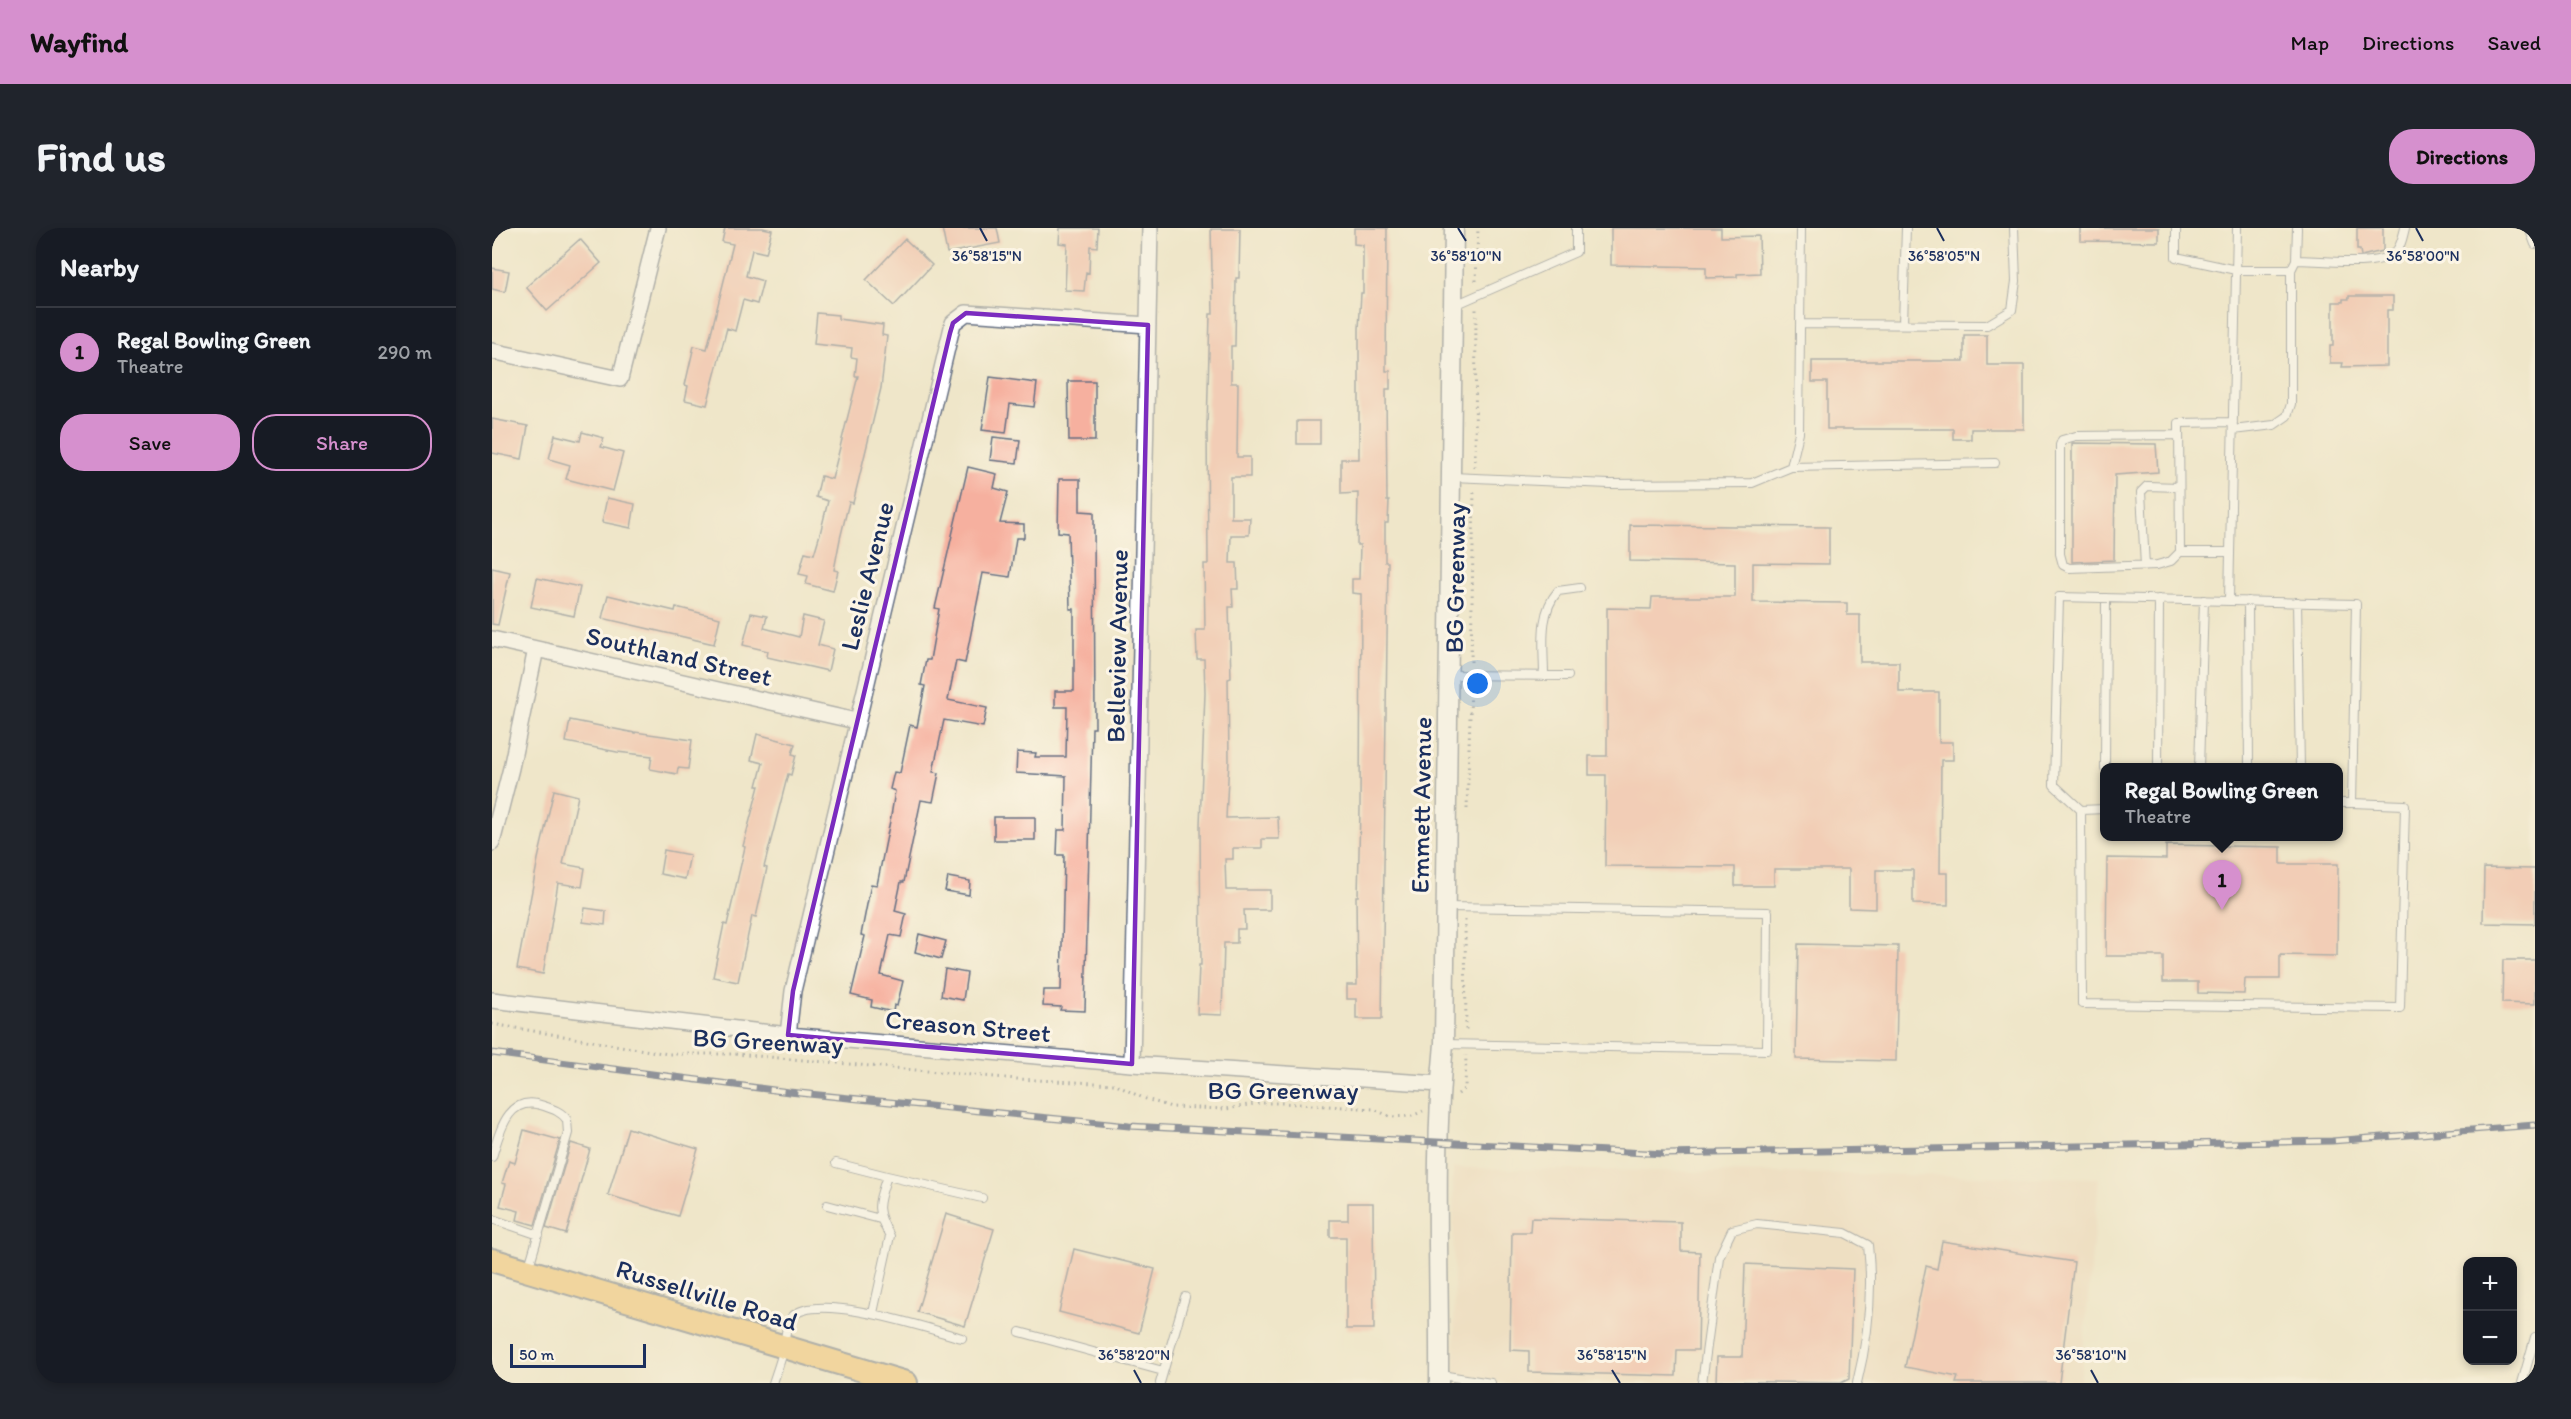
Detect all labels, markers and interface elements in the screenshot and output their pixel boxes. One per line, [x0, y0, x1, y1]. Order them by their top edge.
text: Wayfind [30, 25, 128, 59]
text: Map [2291, 30, 2329, 55]
text: Directions [2362, 30, 2454, 55]
text: Saved [2487, 30, 2541, 55]
button: Directions [2389, 129, 2535, 184]
text: Find us [36, 131, 166, 182]
text: 36°58'15"N [952, 247, 1022, 265]
text: 36°58'10"N [1430, 247, 1502, 265]
text: 36°58'05"N [1908, 247, 1980, 265]
text: 36°58'00"N [2386, 247, 2460, 265]
text: Nearby [60, 251, 139, 283]
text: Regal Bowling Green [117, 327, 311, 354]
text: 1 [75, 340, 84, 364]
text: 290 m [377, 340, 432, 364]
text: Theatre [117, 354, 183, 378]
button: Save [60, 414, 240, 471]
button: Share [252, 414, 432, 471]
street label: Leslie Avenue [833, 498, 901, 654]
street label: BG Greenway [1438, 502, 1472, 654]
street label: Belleview Avenue [1099, 549, 1135, 743]
street label: Southland Street [583, 619, 775, 693]
your location [1463, 669, 1492, 698]
street label: Emmett Avenue [1403, 716, 1439, 894]
popup [2100, 763, 2343, 841]
text: Regal Bowling Green [2125, 777, 2318, 804]
text: Theatre [2125, 804, 2191, 828]
pin: 1 [2202, 860, 2242, 910]
street label: Creason Street [884, 1003, 1052, 1049]
street label: BG Greenway [692, 1021, 844, 1061]
street label: BG Greenway [1208, 1074, 1358, 1106]
street label: Russellville Road [612, 1252, 802, 1338]
map controls [2463, 1257, 2517, 1365]
button: + [2463, 1257, 2517, 1311]
button: − [2463, 1311, 2517, 1365]
scale bar [510, 1341, 646, 1368]
text: 50 m [519, 1345, 554, 1364]
text: 36°58'20"N [1098, 1346, 1170, 1364]
text: 36°58'15"N [1577, 1346, 1647, 1364]
text: 36°58'10"N [2055, 1346, 2127, 1364]

